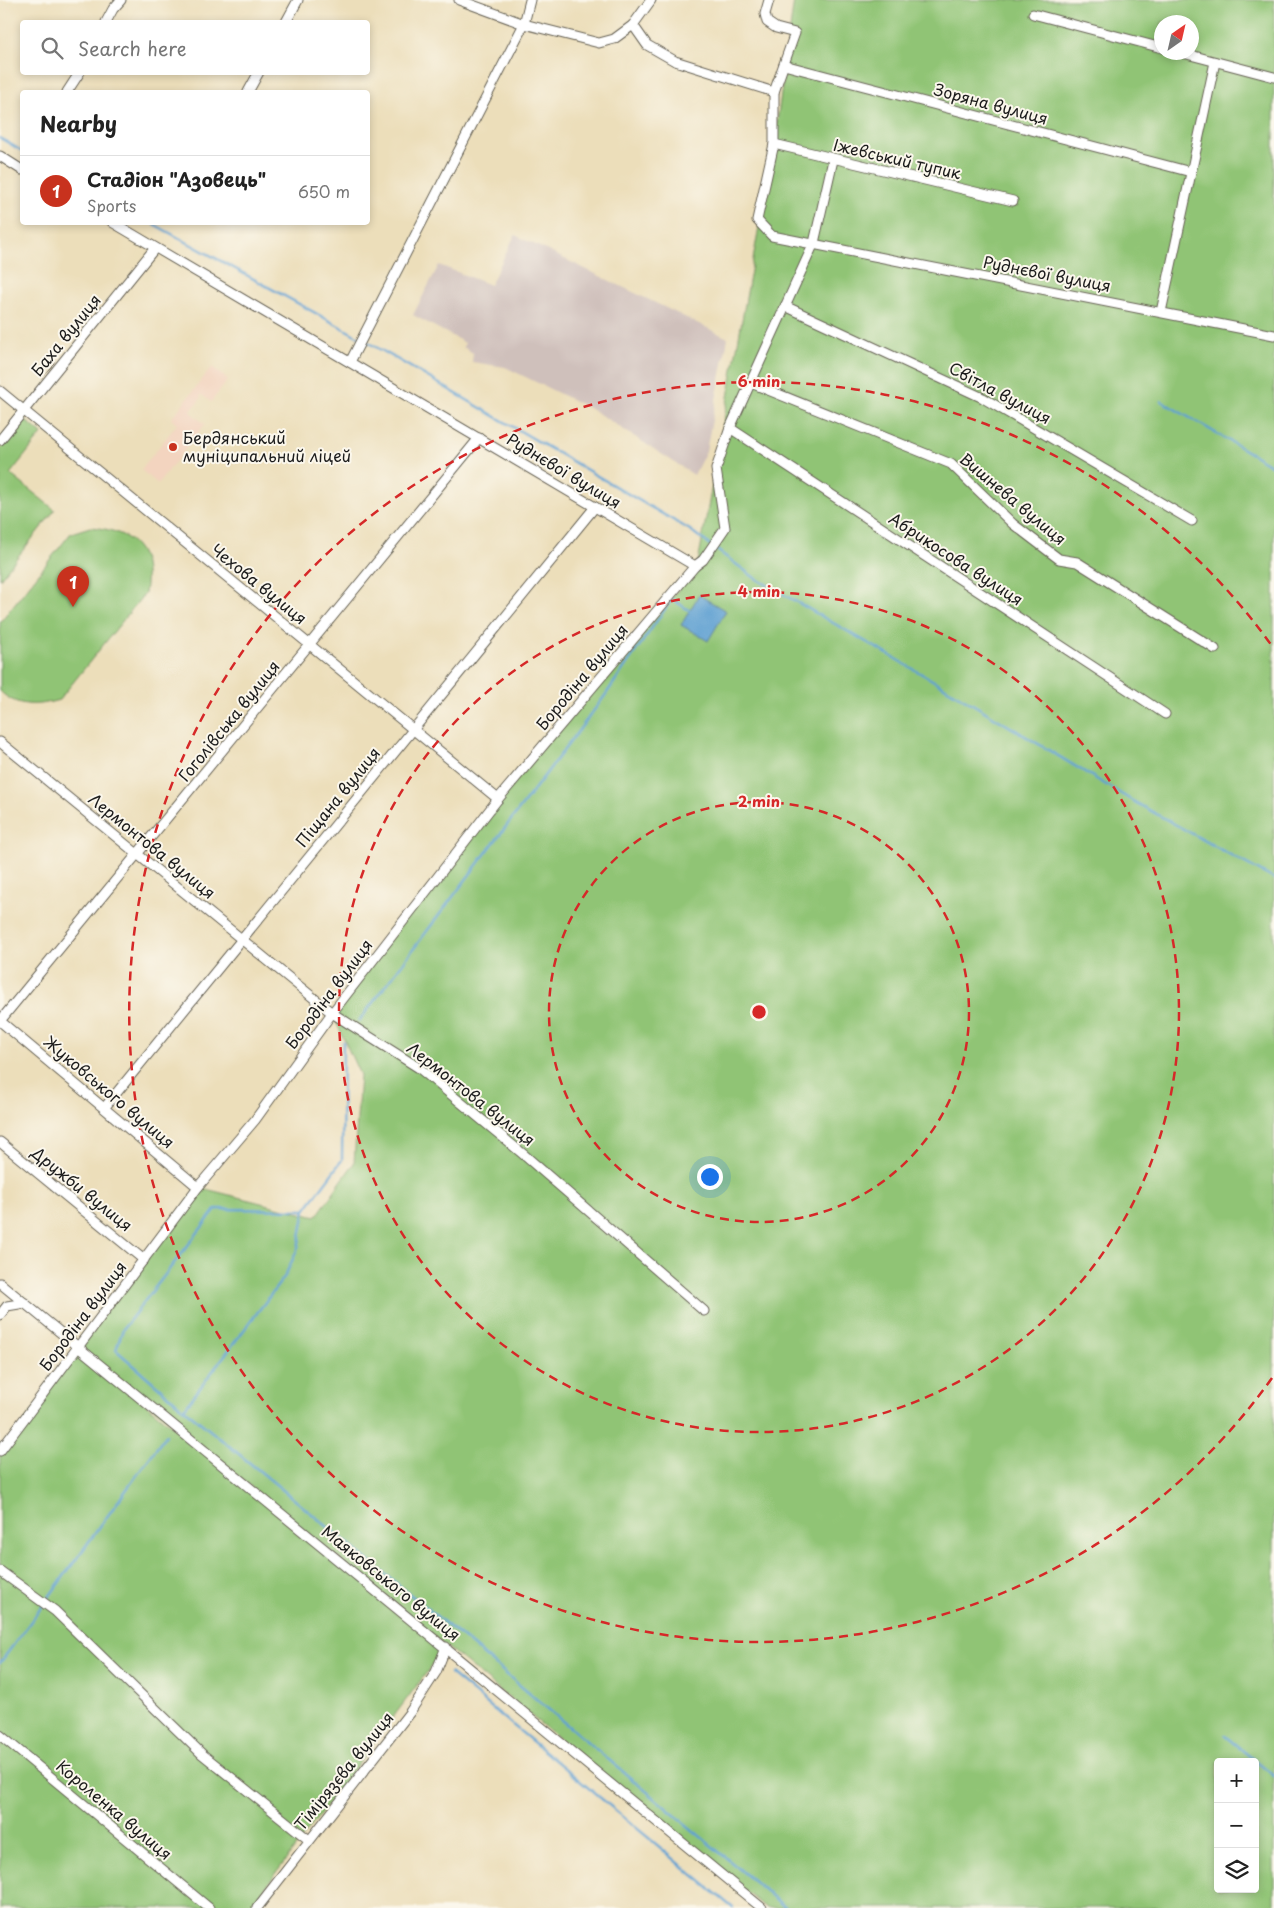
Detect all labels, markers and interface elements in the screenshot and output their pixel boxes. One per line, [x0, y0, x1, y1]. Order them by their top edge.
north arrow [1154, 15, 1199, 60]
search box [20, 20, 370, 75]
icon: search [38, 34, 66, 62]
text: Search here [78, 34, 187, 62]
street label: Зоряна вулиця [932, 76, 1051, 130]
text: Nearby [40, 107, 117, 139]
street label: Іжевський тупик [831, 132, 964, 184]
text: Стадіон "Азовець" [87, 165, 266, 193]
text: 1 [52, 179, 60, 203]
text: 650 m [298, 179, 350, 203]
text: Sports [87, 193, 136, 217]
street label: Руднєвої вулиця [981, 249, 1113, 297]
street label: Баха вулиця [25, 288, 106, 381]
street label: Світла вулиця [945, 355, 1056, 429]
text: 6 min [738, 369, 780, 392]
place label: Бердянський муніципальний ліцей [183, 425, 351, 467]
street label: Руднєвої вулиця [503, 426, 626, 514]
marker: Бердянський муніципальний ліцей [167, 441, 179, 453]
street label: Вишнева вулиця [955, 446, 1072, 550]
street label: Абрикосова вулиця [885, 506, 1028, 611]
street label: Чехова вулиця [207, 537, 313, 629]
pin: 1 [57, 566, 89, 607]
text: 4 min [738, 579, 780, 602]
street label: Бородіна вулиця [530, 618, 633, 735]
street label: Гоголівська вулиця [172, 655, 285, 786]
street label: Піщана вулиця [289, 741, 385, 852]
street label: Лермонтова вулиця [84, 787, 221, 904]
text: 2 min [738, 789, 780, 812]
street label: Бородіна вулиця [279, 933, 377, 1053]
centre of rings [750, 1003, 768, 1021]
street label: Жуковського вулиця [39, 1029, 180, 1153]
street label: Лермонтова вулиця [402, 1035, 541, 1151]
street label: Дружби вулиця [26, 1139, 138, 1236]
your location [697, 1164, 723, 1190]
street label: Бородіна вулиця [33, 1255, 131, 1375]
street label: Маяковського вулиця [317, 1519, 466, 1646]
street label: Тімірязєва вулиця [288, 1706, 399, 1835]
street label: Короленка вулиця [51, 1754, 178, 1865]
map controls [1214, 1758, 1259, 1893]
button: + [1214, 1758, 1259, 1803]
button: − [1214, 1803, 1259, 1848]
button: layers [1214, 1848, 1259, 1893]

